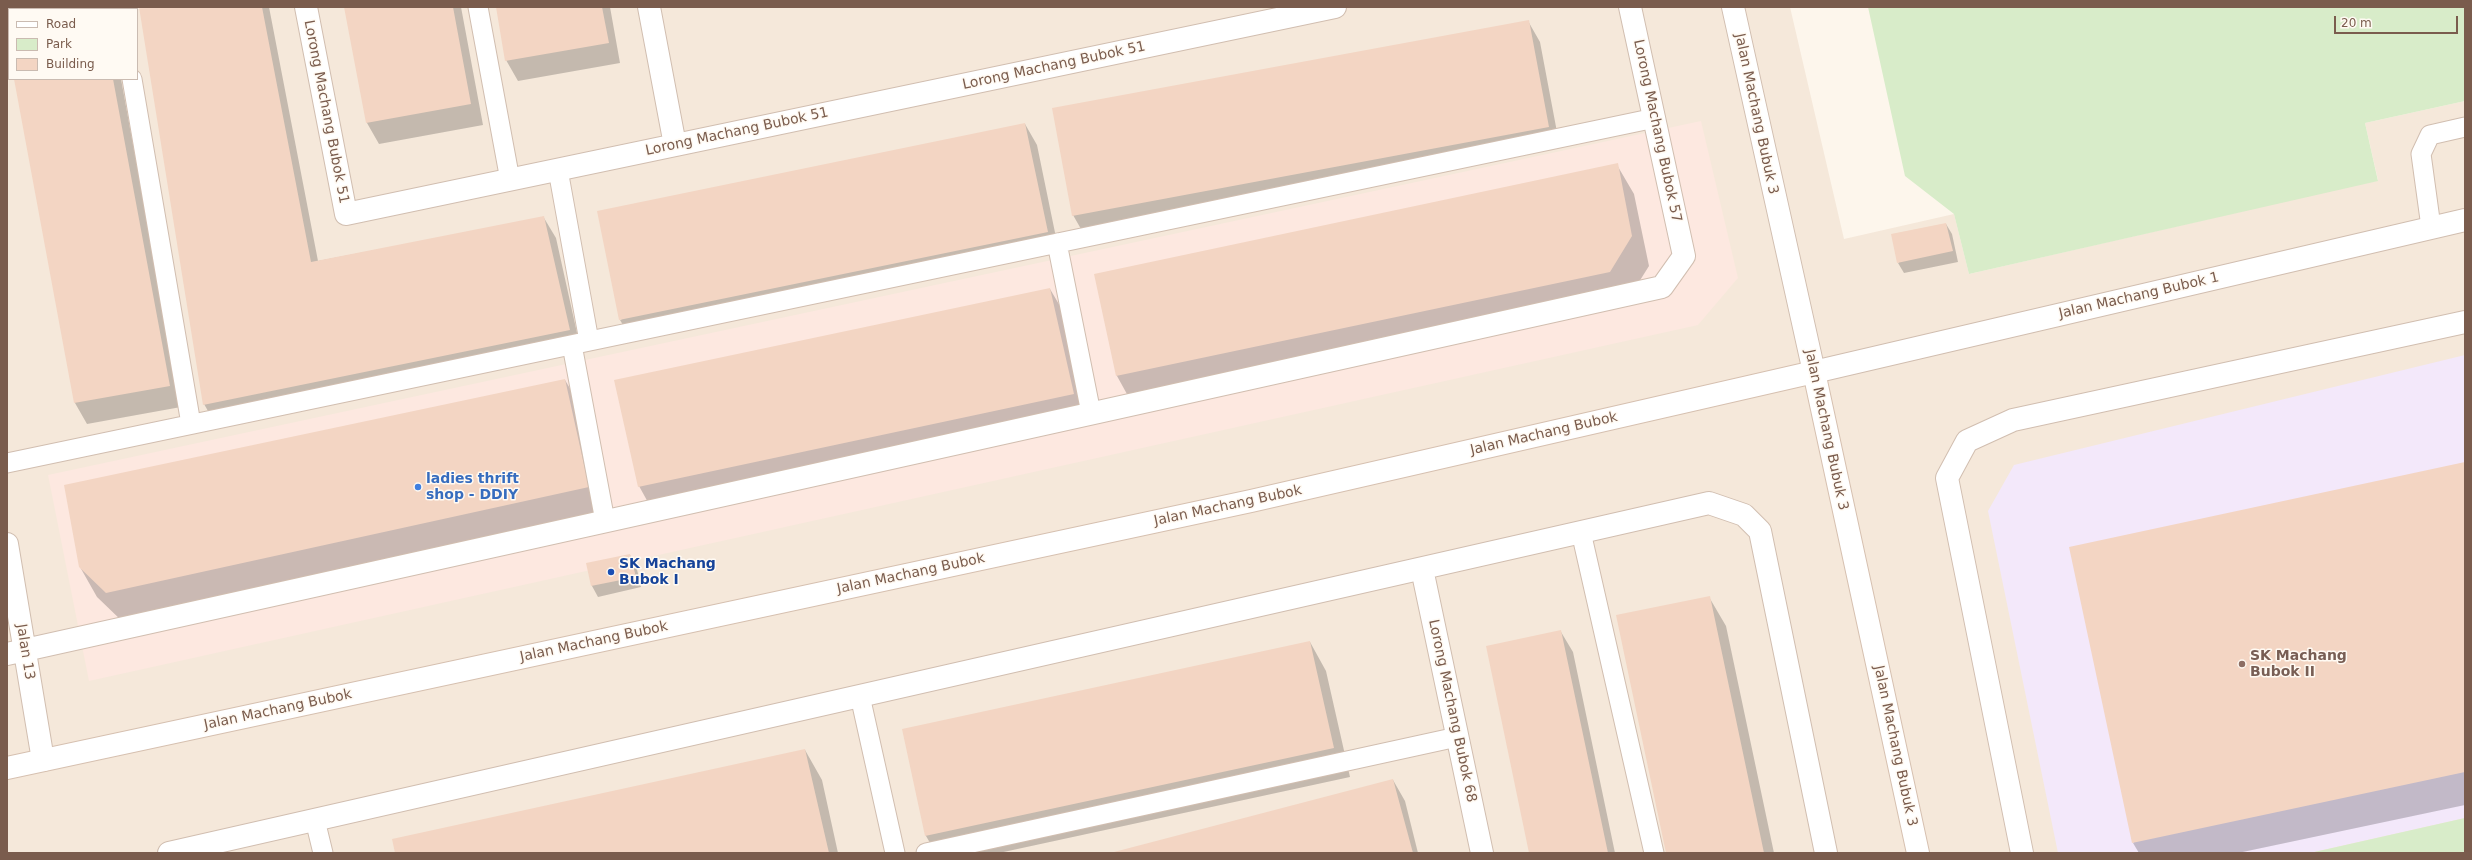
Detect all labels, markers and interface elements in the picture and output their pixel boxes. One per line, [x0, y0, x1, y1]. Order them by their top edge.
legend [8, 8, 138, 80]
scale bar [2336, 8, 2460, 34]
text: 20 m [2341, 16, 2372, 30]
text: Road [46, 17, 76, 31]
street label: Lorong Machang Bubok 51 [300, 19, 352, 205]
street label: Jalan Machang Bubuk 3 [1731, 32, 1781, 196]
text: Park [46, 37, 72, 51]
street label: Lorong Machang Bubok 51 [961, 38, 1147, 94]
street label: Lorong Machang Bubok 57 [1629, 38, 1685, 224]
text: Building [46, 57, 95, 71]
street label: Lorong Machang Bubok 51 [644, 104, 830, 160]
street label: Jalan Machang Bubok 1 [2057, 269, 2221, 323]
street label: Jalan Machang Bubuk 3 [1801, 348, 1851, 512]
street label: Jalan Machang Bubok [1469, 409, 1619, 459]
place label: ladies thrift shop - DDIY [426, 471, 519, 504]
marker: ladies thrift shop - DDIY [413, 482, 423, 492]
street label: Jalan Machang Bubok [1153, 482, 1303, 530]
street label: Jalan Machang Bubok [836, 550, 986, 598]
place label: SK Machang Bubok I [619, 556, 716, 588]
marker: SK Machang Bubok I [606, 567, 616, 577]
street label: Jalan Machang Bubok [519, 618, 669, 666]
street label: Lorong Machang Bubok 68 [1424, 618, 1480, 804]
street label: Jalan 13 [12, 623, 38, 681]
place label: SK Machang Bubok II [2250, 648, 2347, 680]
marker: SK Machang Bubok II [2237, 659, 2247, 669]
street label: Jalan Machang Bubuk 3 [1870, 664, 1920, 828]
street label: Jalan Machang Bubok [203, 686, 353, 734]

